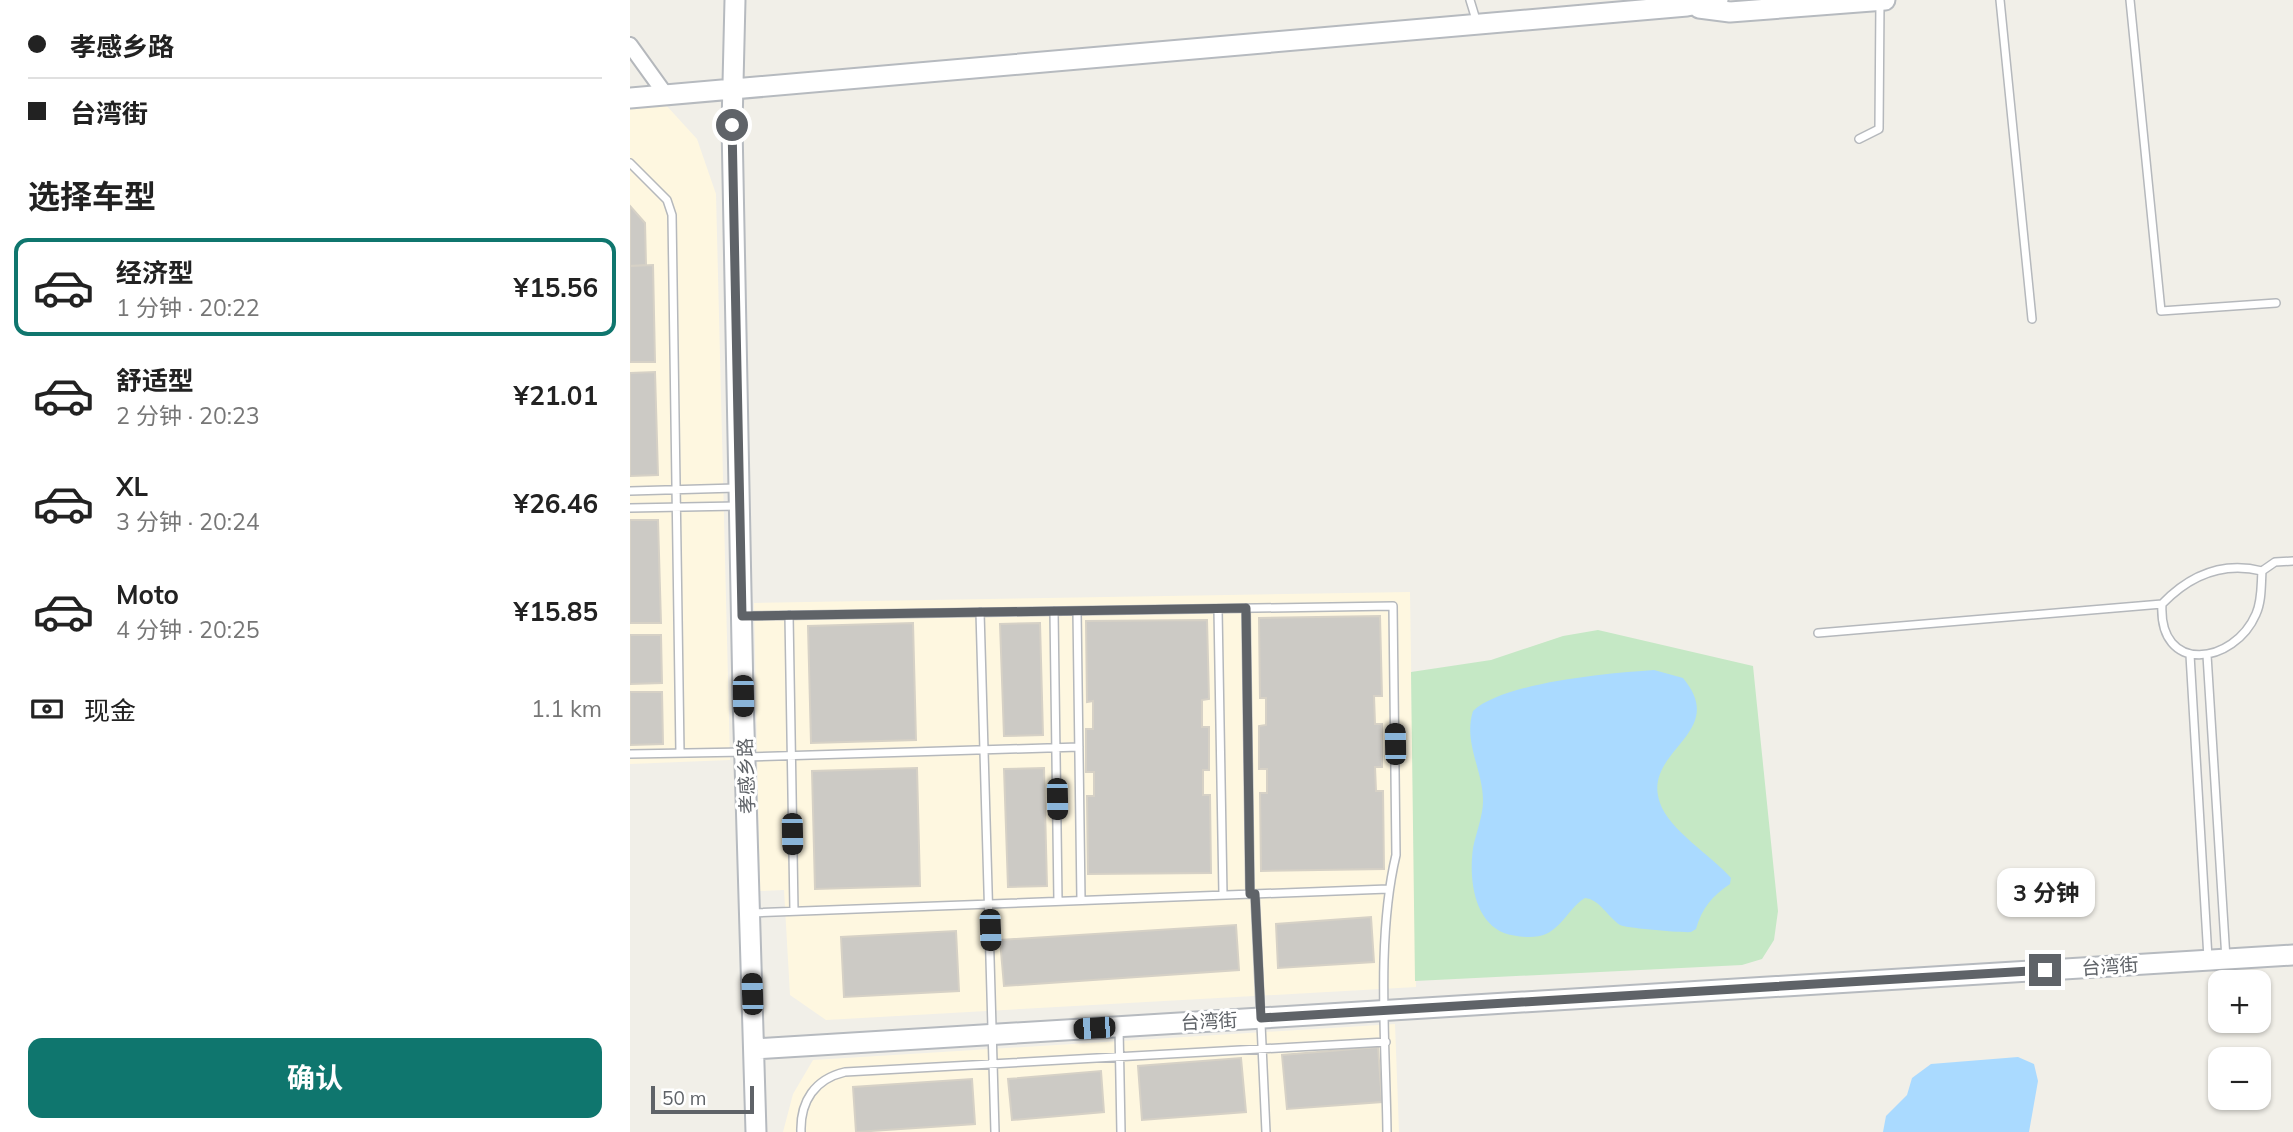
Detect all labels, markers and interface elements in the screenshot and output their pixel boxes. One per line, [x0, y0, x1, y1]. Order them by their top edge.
text: 孝感乡路 [70, 30, 174, 63]
text: 台湾街 [70, 97, 148, 130]
route start [716, 109, 748, 141]
text: 选择车型 [28, 176, 156, 216]
icon: car [32, 256, 95, 319]
text: 经济型 [116, 256, 194, 289]
text: ¥15.56 [514, 271, 598, 304]
text: 1 分钟 · 20:22 [116, 293, 260, 322]
icon: car [32, 364, 95, 427]
text: 舒适型 [116, 364, 194, 397]
text: ¥21.01 [514, 379, 598, 412]
text: 2 分钟 · 20:23 [116, 401, 260, 430]
text: XL [116, 470, 148, 503]
icon: car [32, 472, 95, 535]
text: ¥26.46 [514, 487, 598, 520]
text: 3 分钟 · 20:24 [116, 507, 260, 536]
text: Moto [116, 578, 179, 611]
icon: car [32, 580, 95, 643]
text: ¥15.85 [514, 595, 598, 628]
text: 4 分钟 · 20:25 [116, 615, 260, 644]
car [733, 675, 754, 717]
icon: cash [28, 690, 66, 728]
text: 现金 [84, 694, 136, 727]
text: 1.1 km [531, 694, 602, 723]
car [1385, 723, 1406, 765]
street label: 孝感乡路 [733, 738, 759, 814]
car [1047, 778, 1068, 820]
car [782, 813, 803, 855]
callout: 3 分钟 [1996, 869, 2094, 918]
text: 3 分钟 [2013, 878, 2079, 907]
car [979, 909, 1002, 951]
street label: 台湾街 [2081, 952, 2139, 980]
route end [2029, 954, 2061, 986]
map controls [2208, 970, 2271, 1110]
button: + [2208, 970, 2271, 1033]
car [741, 973, 764, 1015]
street label: 台湾街 [1180, 1008, 1238, 1034]
car [1073, 1016, 1116, 1040]
button: 确认 [28, 1038, 602, 1118]
button: − [2208, 1047, 2271, 1110]
scale bar [651, 1083, 754, 1115]
text: 50 m [662, 1086, 706, 1110]

